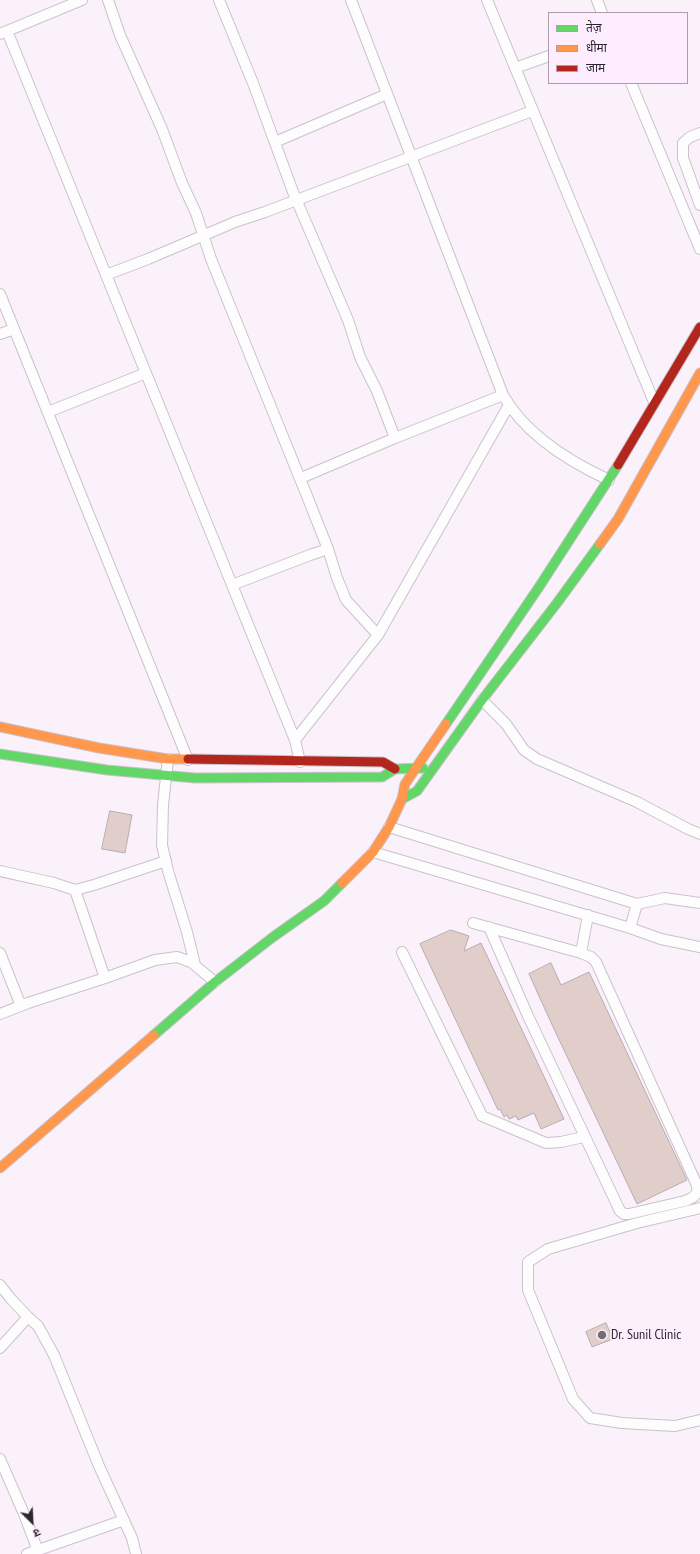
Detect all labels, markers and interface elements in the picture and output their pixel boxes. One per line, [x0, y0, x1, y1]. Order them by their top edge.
legend [548, 12, 688, 84]
text: तेज़ [586, 20, 602, 35]
text: धीमा [586, 40, 607, 55]
text: जाम [586, 60, 605, 75]
place label: Dr. Sunil Clinic [611, 1327, 681, 1343]
marker: Dr. Sunil Clinic [596, 1329, 608, 1341]
north arrow [12, 1502, 52, 1542]
text: उ [31, 1525, 43, 1541]

